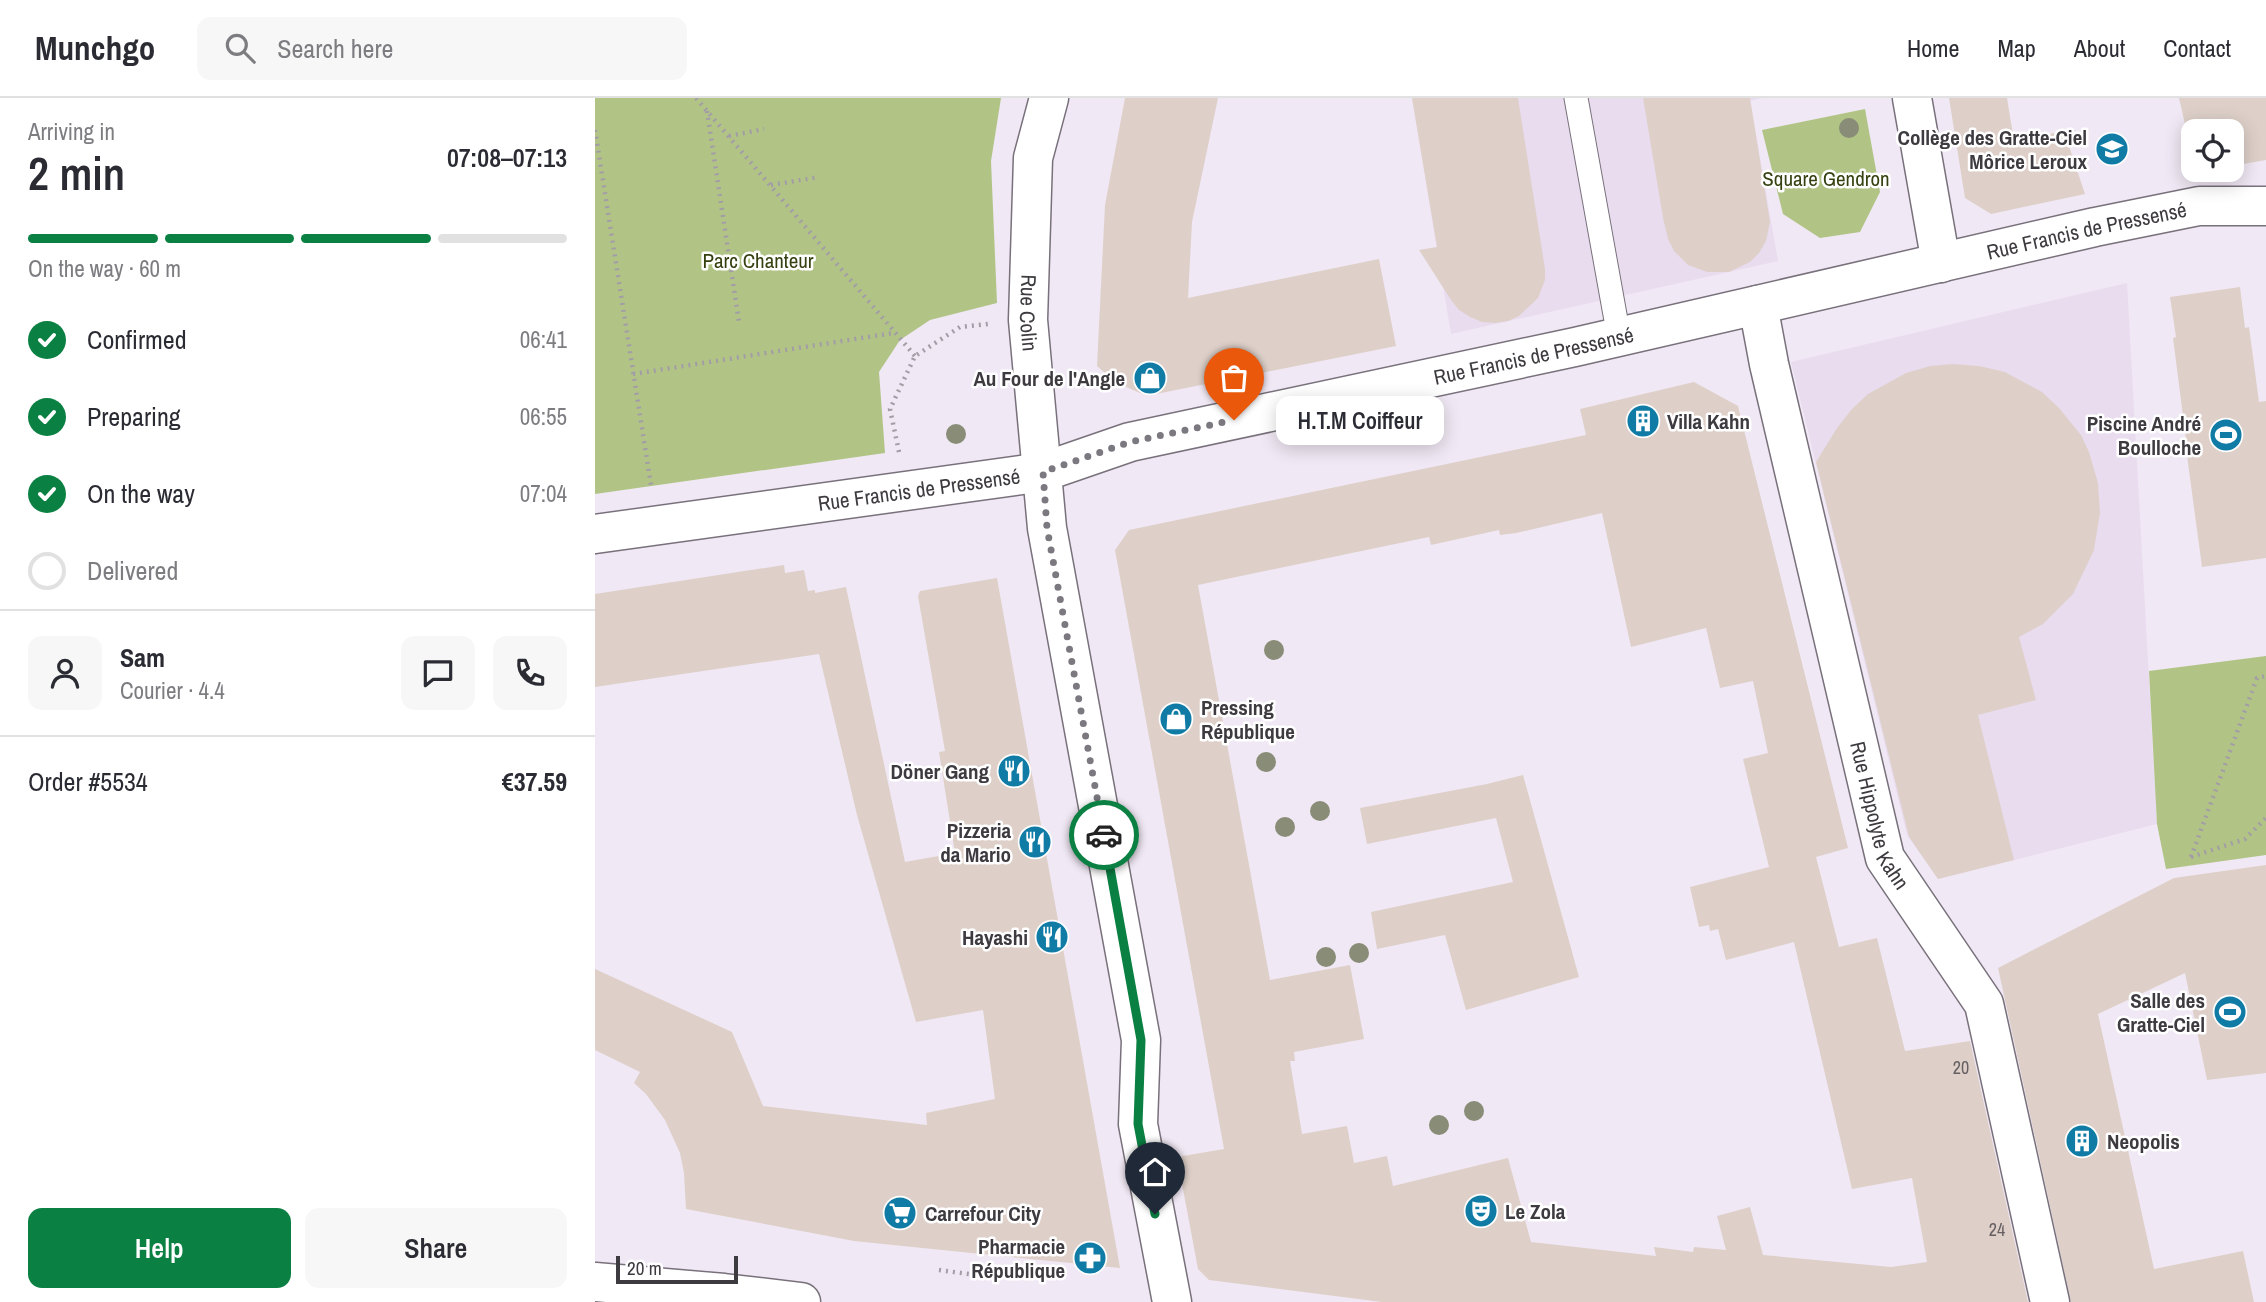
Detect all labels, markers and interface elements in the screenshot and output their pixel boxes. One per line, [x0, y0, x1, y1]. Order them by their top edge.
search box [197, 17, 687, 80]
text: Munchgo [35, 26, 155, 70]
icon: search [221, 29, 259, 67]
text: Search here [277, 31, 393, 66]
text: Home [1907, 32, 1959, 64]
text: Map [1997, 32, 2036, 64]
text: About [2074, 32, 2125, 64]
text: Contact [2163, 32, 2231, 64]
text: Arriving in [28, 116, 115, 147]
map controls [2181, 119, 2244, 182]
button: locate [2181, 119, 2244, 182]
place label: Collège des Gratte-Ciel Môrice Leroux [1898, 123, 2087, 176]
school or university icon: Collège des Gratte-Ciel Môrice Leroux [2093, 130, 2131, 168]
text: 07:08–07:13 [447, 140, 567, 175]
text: 2 min [28, 142, 125, 204]
park label: Square Gendron [1762, 164, 1890, 193]
street label: Rue Francis de Pressensé [1984, 194, 2189, 266]
park label: Parc Chanteur [702, 246, 814, 275]
text: On the way · 60 m [28, 253, 181, 284]
street label: Rue Colin [1013, 274, 1045, 352]
street label: Rue Francis de Pressensé [1431, 319, 1636, 391]
icon: check [28, 321, 66, 359]
text: Confirmed [87, 322, 187, 357]
text: 06:41 [520, 324, 567, 355]
pin [1204, 348, 1264, 420]
shop icon: Au Four de l'Angle [1131, 359, 1169, 397]
icon: bag [1215, 359, 1253, 397]
place label: Au Four de l'Angle [973, 364, 1125, 393]
callout: H.T.M Coiffeur [1276, 396, 1444, 444]
icon: check [28, 398, 66, 436]
text: Preparing [87, 399, 181, 434]
text: 06:55 [520, 401, 567, 432]
building icon: Villa Kahn [1624, 402, 1662, 440]
text: H.T.M Coiffeur [1298, 405, 1422, 436]
place label: Villa Kahn [1667, 407, 1750, 436]
place label: Piscine André Boulloche [2087, 409, 2201, 462]
sports icon: Piscine André Boulloche [2207, 416, 2245, 454]
street label: Rue Francis de Pressensé [816, 461, 1022, 518]
icon: check [28, 475, 66, 513]
text: On the way [87, 476, 195, 511]
text: 07:04 [520, 478, 567, 509]
text: Delivered [87, 553, 178, 588]
button: person [28, 636, 102, 710]
button: chat [401, 636, 475, 710]
button: phone [493, 636, 567, 710]
text: Sam [120, 640, 165, 675]
text: Courier · 4.4 [120, 675, 225, 706]
place label: Pressing République [1201, 693, 1295, 746]
shop icon: Pressing République [1157, 700, 1195, 738]
street label: Rue Hippolyte Kahn [1844, 738, 1916, 895]
restaurant icon: Döner Gang [995, 752, 1033, 790]
place label: Döner Gang [890, 757, 989, 786]
text: Order #5534 [28, 764, 148, 799]
text: €37.59 [502, 764, 567, 799]
courier [1069, 800, 1139, 870]
place label: Pizzeria da Mario [940, 816, 1011, 869]
icon: car [1085, 816, 1123, 854]
restaurant icon: Pizzeria da Mario [1016, 823, 1054, 861]
restaurant icon: Hayashi [1033, 918, 1071, 956]
place label: Hayashi [962, 923, 1028, 952]
place label: Salle des Gratte-Ciel [2117, 986, 2205, 1039]
sports icon: Salle des Gratte-Ciel [2211, 993, 2249, 1031]
house number: 20 [1953, 1055, 1969, 1080]
building icon: Neopolis [2063, 1122, 2101, 1160]
place label: Neopolis [2107, 1127, 2180, 1156]
pin [1125, 1142, 1185, 1214]
icon: home [1136, 1153, 1174, 1191]
theatre icon: Le Zola [1462, 1192, 1500, 1230]
supermarket icon: Carrefour City [881, 1194, 919, 1232]
place label: Le Zola [1505, 1197, 1566, 1226]
place label: Carrefour City [925, 1199, 1041, 1228]
button: Help [28, 1208, 291, 1288]
button: Share [305, 1208, 567, 1288]
house number: 24 [1989, 1217, 2005, 1242]
place label: Pharmacie République [971, 1232, 1065, 1285]
pharmacy icon: Pharmacie République [1071, 1239, 1109, 1277]
scale bar [616, 1253, 739, 1285]
text: 20 m [627, 1255, 662, 1281]

